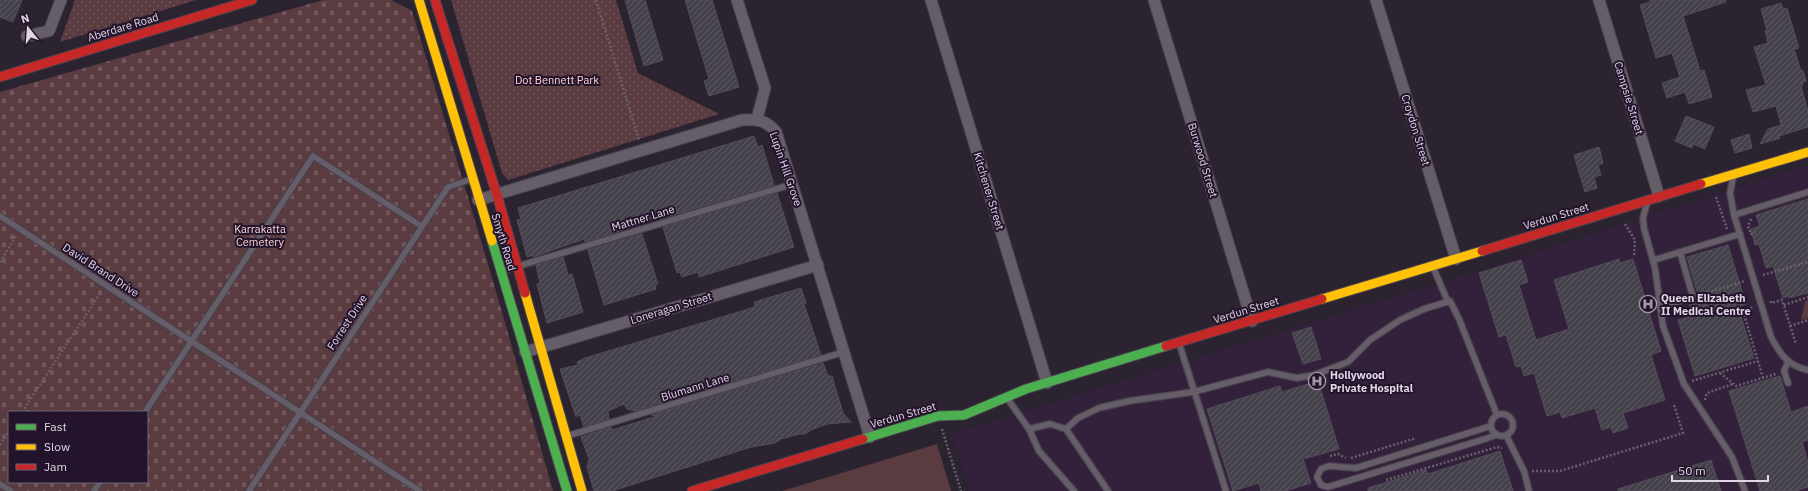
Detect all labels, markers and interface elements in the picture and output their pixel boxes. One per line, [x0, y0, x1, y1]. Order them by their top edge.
north arrow [8, 8, 48, 48]
street label: Aberdare Road [86, 10, 160, 44]
text: N [19, 11, 31, 26]
street label: Campsie Street [1611, 60, 1647, 136]
park label: Dot Bennett Park [515, 73, 599, 87]
street label: Croydon Street [1398, 93, 1434, 168]
street label: Burwood Street [1185, 121, 1221, 199]
street label: Lupin Hill Grove [767, 130, 805, 208]
street label: Kitchener Street [971, 150, 1007, 232]
street label: Verdun Street [1521, 199, 1591, 233]
street label: Mattner Lane [610, 202, 676, 234]
street label: Smyth Road [489, 212, 519, 272]
park label: Karrakatta Cemetery [234, 222, 286, 249]
street label: David Brand Drive [60, 240, 142, 300]
street label: Loneragan Street [629, 289, 714, 327]
place label: Queen Elizabeth II Medical Centre [1661, 291, 1751, 318]
street label: Forrest Drive [324, 292, 370, 352]
street label: Verdun Street [1211, 293, 1281, 327]
hospital icon: Queen Elizabeth II Medical Centre [1638, 294, 1658, 314]
place label: Hollywood Private Hospital [1330, 368, 1414, 395]
street label: Blumann Lane [659, 370, 731, 404]
hospital icon: Hollywood Private Hospital [1307, 371, 1327, 391]
street label: Verdun Street [868, 399, 938, 431]
legend [8, 411, 148, 483]
text: Fast [44, 419, 67, 434]
text: Slow [44, 439, 70, 454]
scale bar [1672, 457, 1768, 483]
text: Jam [44, 459, 67, 474]
text: 50 m [1678, 463, 1706, 478]

